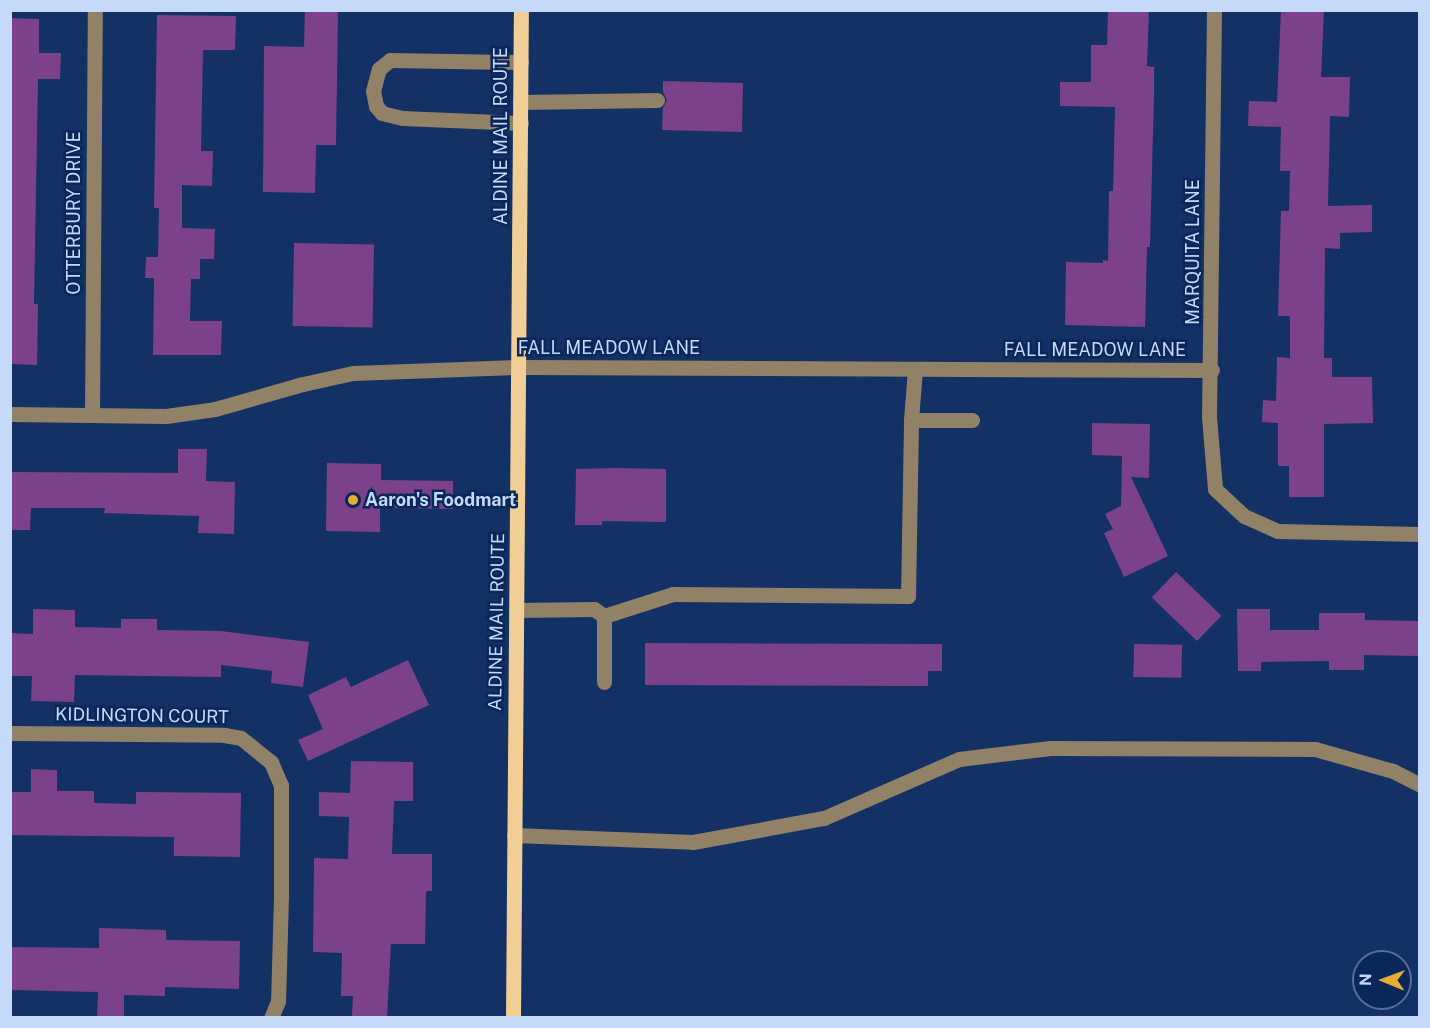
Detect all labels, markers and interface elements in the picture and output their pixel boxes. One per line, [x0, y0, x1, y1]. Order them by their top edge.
street label: ALDINE MAIL ROUTE [490, 47, 512, 225]
street label: OTTERBURY DRIVE [63, 131, 85, 295]
street label: MARQUITA LANE [1182, 179, 1204, 325]
street label: FALL MEADOW LANE [518, 337, 700, 359]
street label: FALL MEADOW LANE [1004, 339, 1186, 361]
place label: Aaron's Foodmart [365, 489, 516, 511]
marker: Aaron's Foodmart [346, 493, 360, 507]
street label: ALDINE MAIL ROUTE [485, 533, 509, 711]
street label: KIDLINGTON COURT [55, 704, 229, 728]
north arrow [1352, 950, 1412, 1010]
text: N [1356, 973, 1375, 986]

